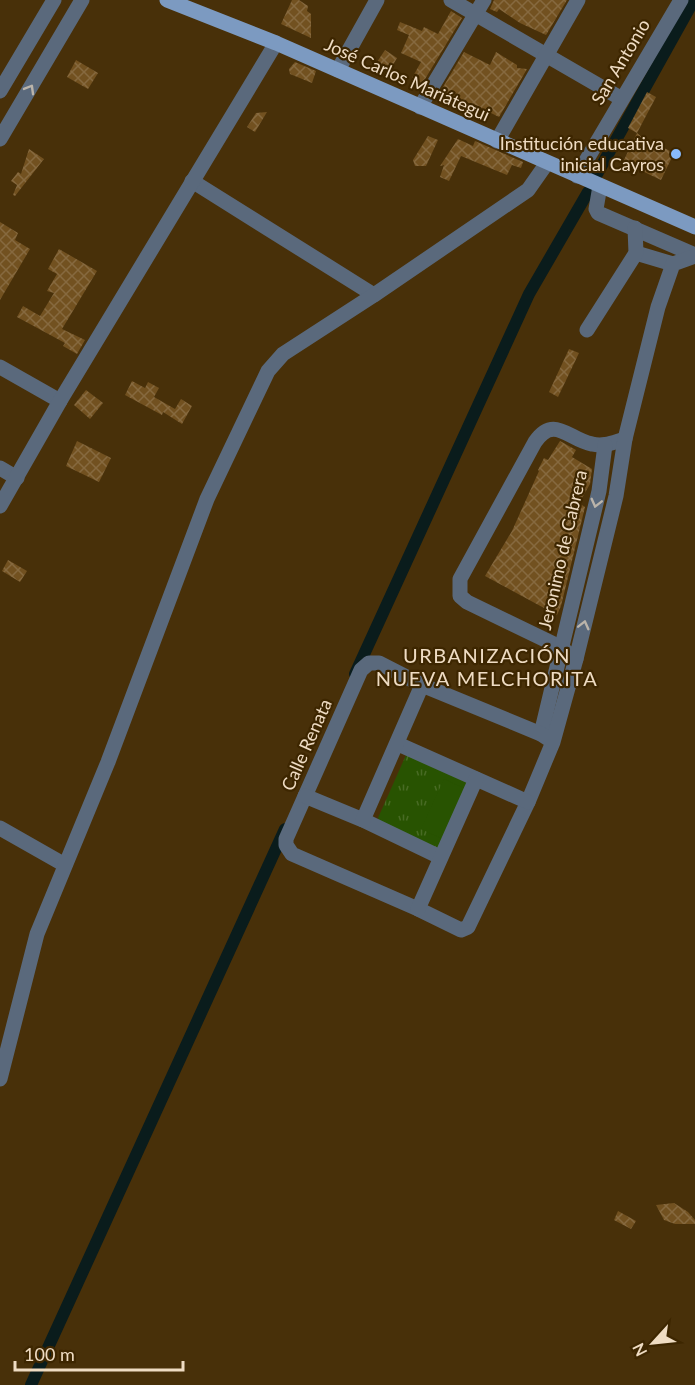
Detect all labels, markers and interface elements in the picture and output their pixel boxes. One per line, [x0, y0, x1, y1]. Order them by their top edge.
street label: San Antonio [586, 15, 654, 108]
street label: José Carlos Mariátegui [321, 33, 493, 125]
one-way arrow [22, 85, 34, 95]
place label: Institución educativa inicial Cayros [500, 132, 664, 175]
marker: Institución educativa inicial Cayros [669, 147, 683, 161]
street label: Jeronimo de Cabrera [533, 468, 591, 632]
one-way arrow [591, 497, 603, 507]
one-way arrow [577, 620, 590, 630]
district label: URBANIZACIÓN NUEVA MELCHORITA [376, 643, 598, 690]
street label: Calle Renata [276, 695, 336, 794]
north arrow [623, 1313, 683, 1373]
scale bar [15, 1334, 183, 1372]
text: N [628, 1340, 650, 1360]
text: 100 m [24, 1343, 75, 1365]

